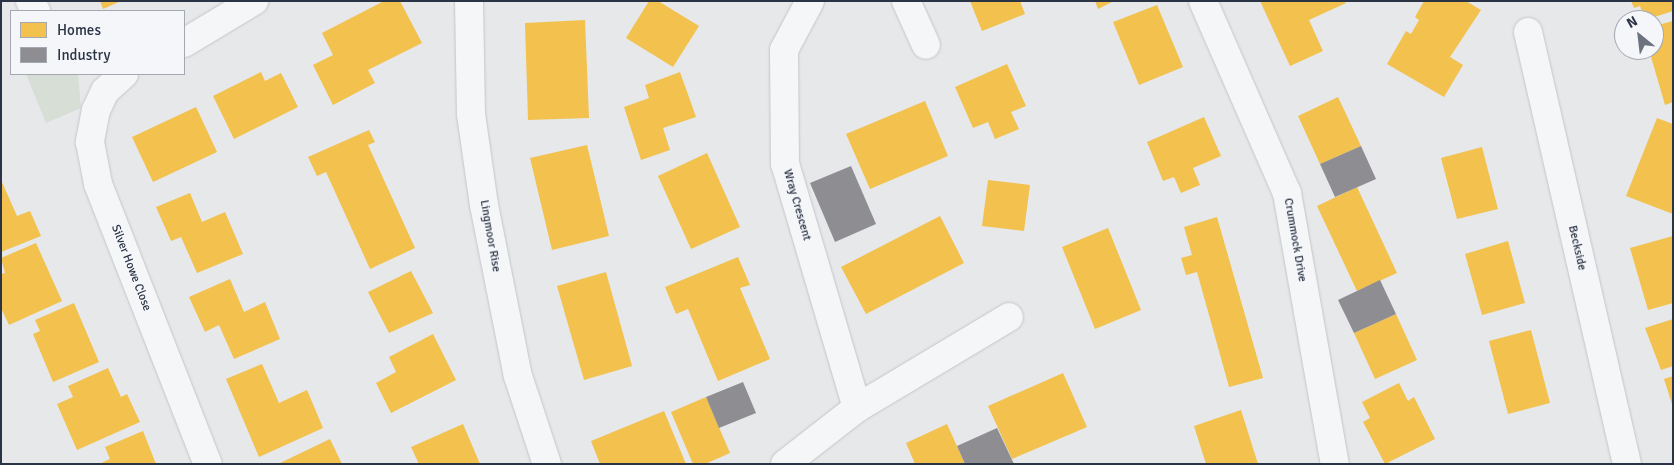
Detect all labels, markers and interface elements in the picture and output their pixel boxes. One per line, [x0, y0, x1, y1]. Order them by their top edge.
legend [10, 10, 185, 75]
north arrow [1614, 10, 1664, 60]
text: N [1624, 13, 1640, 32]
text: Homes [57, 21, 101, 39]
text: Industry [57, 46, 110, 64]
street label: Wray Crescent [780, 168, 814, 242]
street label: Crummock Drive [1281, 197, 1309, 283]
street label: Lingmoor Rise [477, 199, 503, 273]
street label: Silver Howe Close [108, 223, 154, 313]
street label: Beckside [1565, 224, 1589, 272]

